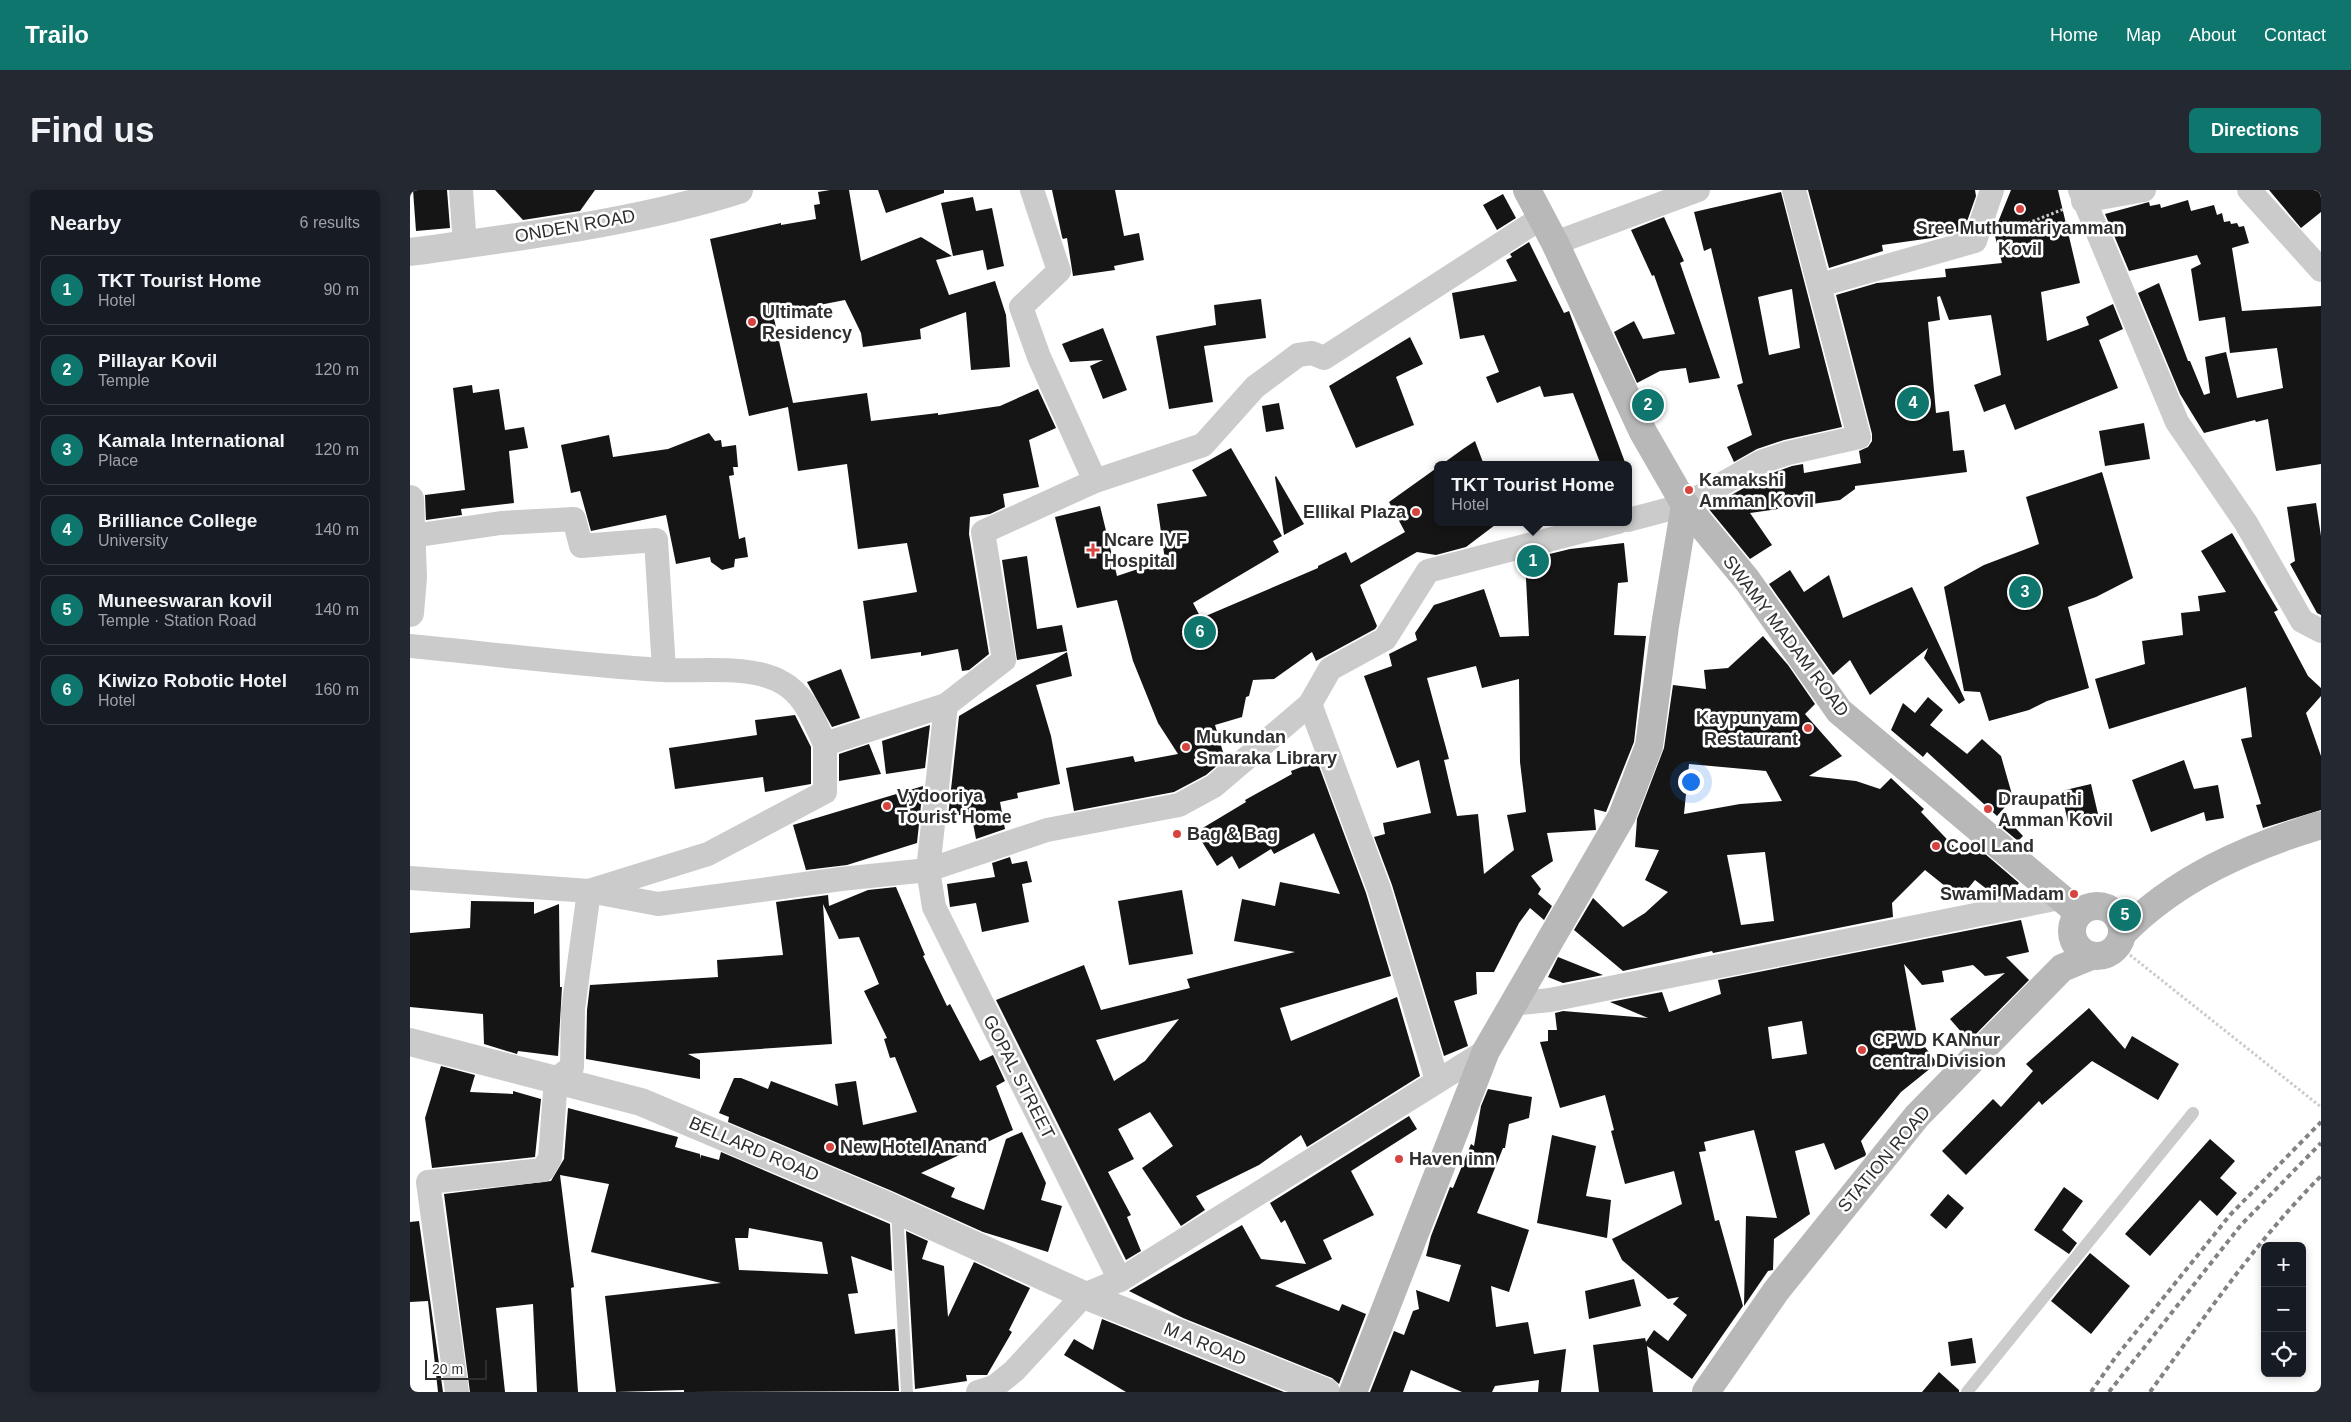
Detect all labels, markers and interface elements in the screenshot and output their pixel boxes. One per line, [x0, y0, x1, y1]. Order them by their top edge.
text: Trailo [25, 21, 89, 48]
text: Home [2050, 25, 2098, 45]
text: Map [2126, 25, 2161, 45]
text: About [2189, 25, 2236, 45]
text: Contact [2264, 25, 2326, 45]
button: Directions [2189, 108, 2321, 153]
text: Find us [30, 110, 154, 149]
marker: Sree Muthumariyamman Kovil [2014, 203, 2026, 215]
street label: ONDEN ROAD [513, 206, 637, 246]
text: Nearby [50, 211, 121, 234]
text: 6 results [300, 214, 360, 231]
place label: Sree Muthumariyamman Kovil [1915, 218, 2125, 259]
text: TKT Tourist Home [98, 270, 261, 291]
text: 1 [63, 281, 71, 298]
text: 90 m [323, 281, 359, 298]
text: Hotel [98, 292, 135, 309]
place label: Ultimate Residency [762, 302, 852, 343]
marker: Ultimate Residency [746, 316, 758, 328]
text: Pillayar Kovil [98, 350, 217, 371]
text: 2 [63, 361, 71, 378]
text: 120 m [315, 361, 359, 378]
text: Temple [98, 372, 150, 389]
pin: 4 [1897, 384, 1929, 422]
pin: 2 [1632, 386, 1664, 424]
text: Kamala International [98, 430, 285, 451]
text: 3 [63, 441, 71, 458]
text: 120 m [315, 441, 359, 458]
text: Place [98, 452, 138, 469]
popup [1434, 461, 1632, 526]
place label: Kamakshi Amman Kovil [1699, 470, 1814, 511]
text: TKT Tourist Home [1451, 474, 1615, 495]
marker: Kamakshi Amman Kovil [1683, 484, 1695, 496]
text: Hotel [1451, 496, 1489, 513]
place label: Ellikal Plaza [1303, 502, 1407, 522]
marker: Ellikal Plaza [1410, 506, 1422, 518]
text: Brilliance College [98, 510, 257, 531]
text: 4 [63, 521, 71, 538]
text: 140 m [315, 521, 359, 538]
place label: Ncare IVF Hospital [1104, 530, 1187, 571]
text: University [98, 532, 168, 549]
pin: 1 [1517, 542, 1549, 580]
marker: Ncare IVF Hospital [1086, 543, 1100, 557]
street label: SWAMY MADAM ROAD [1719, 552, 1853, 720]
pin: 3 [2009, 573, 2041, 611]
text: Muneeswaran kovil [98, 590, 272, 611]
text: 5 [63, 601, 71, 618]
text: 140 m [315, 601, 359, 618]
text: Temple · Station Road [98, 612, 256, 629]
pin: 6 [1184, 613, 1216, 651]
text: Kiwizo Robotic Hotel [98, 670, 287, 691]
text: 6 [63, 681, 71, 698]
text: 160 m [315, 681, 359, 698]
text: Hotel [98, 692, 135, 709]
place label: Kaypunyam Restaurant [1696, 708, 1798, 749]
marker: Kaypunyam Restaurant [1802, 722, 1814, 734]
place label: Mukundan Smaraka Library [1196, 727, 1337, 768]
marker: Mukundan Smaraka Library [1180, 741, 1192, 753]
your location [1678, 769, 1704, 795]
place label: Vydooriya Tourist Home [897, 786, 1012, 827]
place label: Draupathi Amman Kovil [1998, 789, 2113, 830]
marker: Vydooriya Tourist Home [881, 800, 893, 812]
marker: Draupathi Amman Kovil [1982, 803, 1994, 815]
place label: Bag & Bag [1187, 824, 1278, 844]
marker: Bag & Bag [1171, 828, 1183, 840]
place label: Cool Land [1946, 836, 2034, 856]
marker: Cool Land [1930, 840, 1942, 852]
place label: Swami Madam [1940, 884, 2064, 904]
marker: Swami Madam [2068, 888, 2080, 900]
pin: 5 [2109, 896, 2141, 934]
street label: GOPAL STREET [979, 1012, 1059, 1142]
place label: CPWD KANnur central Division [1872, 1030, 2006, 1071]
marker: CPWD KANnur central Division [1856, 1044, 1868, 1056]
street label: STATION ROAD [1834, 1102, 1934, 1216]
street label: BELLARD ROAD [686, 1113, 822, 1185]
place label: New Hotel Anand [840, 1137, 987, 1157]
marker: New Hotel Anand [824, 1141, 836, 1153]
place label: Haven inn [1409, 1149, 1495, 1169]
marker: Haven inn [1393, 1153, 1405, 1165]
map controls [2261, 1242, 2306, 1377]
button: + [2261, 1242, 2306, 1287]
button: − [2261, 1287, 2306, 1332]
street label: M A ROAD [1161, 1318, 1249, 1370]
button: locate [2261, 1332, 2306, 1377]
scale bar [425, 1357, 488, 1380]
text: 20 m [432, 1361, 463, 1377]

